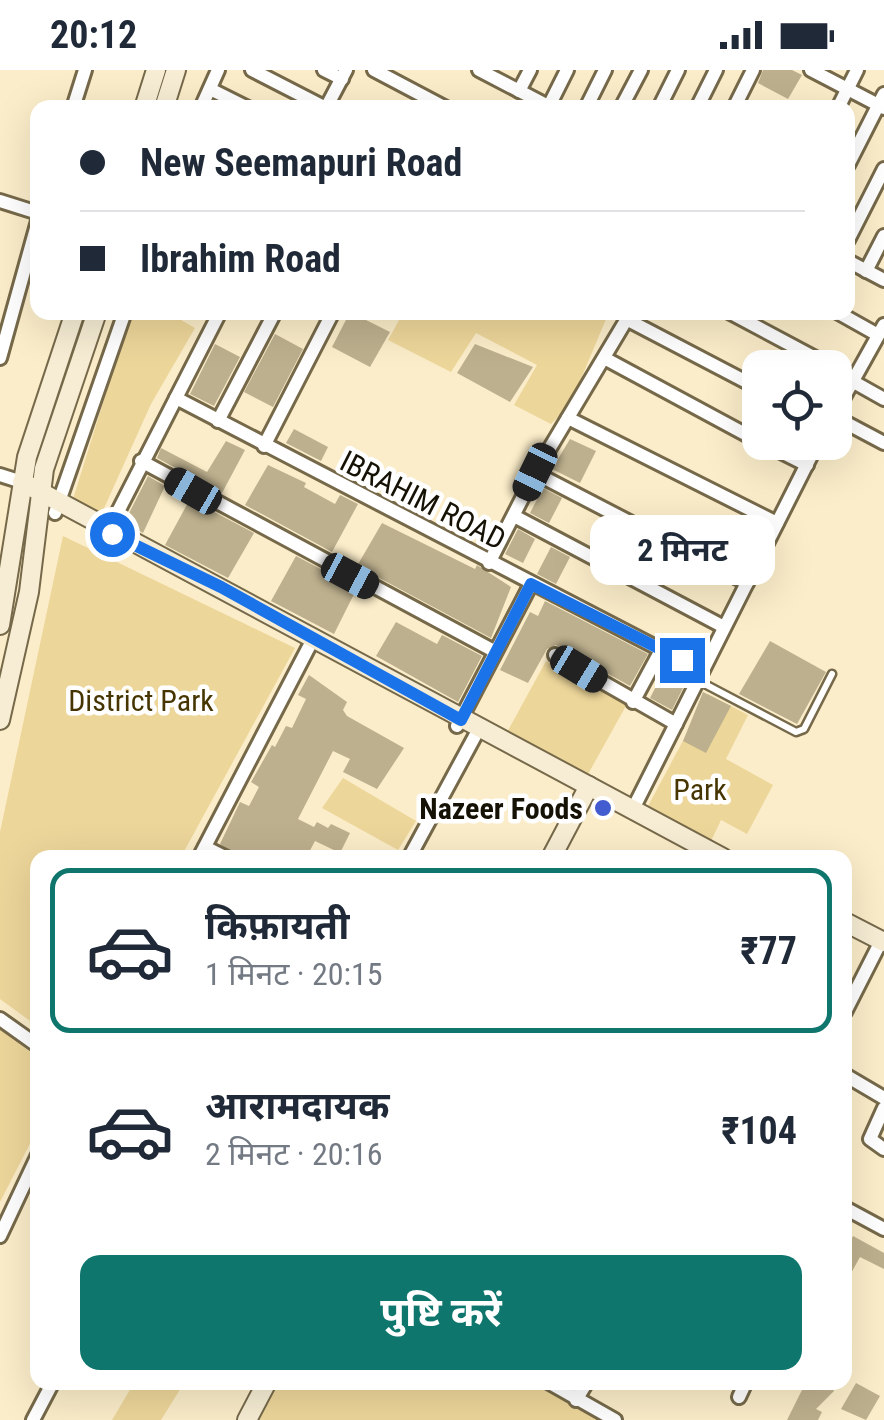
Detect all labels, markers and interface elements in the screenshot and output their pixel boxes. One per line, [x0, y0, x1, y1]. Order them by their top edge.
text: 20:12 [50, 13, 137, 57]
text: New Seemapuri Road [140, 141, 462, 185]
text: Ibrahim Road [140, 237, 341, 281]
map controls [742, 350, 852, 460]
button: locate [742, 350, 852, 460]
car [508, 438, 562, 506]
street label: IBRAHIM ROAD [334, 443, 512, 557]
car [160, 463, 226, 519]
route start [90, 512, 135, 557]
callout: 2 मिनट [590, 515, 774, 585]
text: 2 मिनट [637, 531, 728, 569]
car [316, 549, 384, 603]
route end [660, 638, 705, 683]
car [546, 641, 612, 697]
park label: District Park [68, 683, 214, 718]
park label: Park [673, 772, 727, 807]
place label: Nazeer Foods [419, 791, 583, 826]
marker: Nazeer Foods [592, 797, 614, 819]
text: किफ़ायती [205, 904, 349, 948]
icon: car [85, 906, 175, 996]
text: ₹77 [741, 929, 797, 973]
text: 1 मिनट · 20:15 [205, 955, 383, 993]
text: आरामदायक [205, 1084, 389, 1128]
icon: car [85, 1086, 175, 1176]
text: ₹104 [721, 1109, 797, 1153]
text: 2 मिनट · 20:16 [205, 1135, 383, 1173]
button: पुष्टि करें [80, 1255, 802, 1370]

